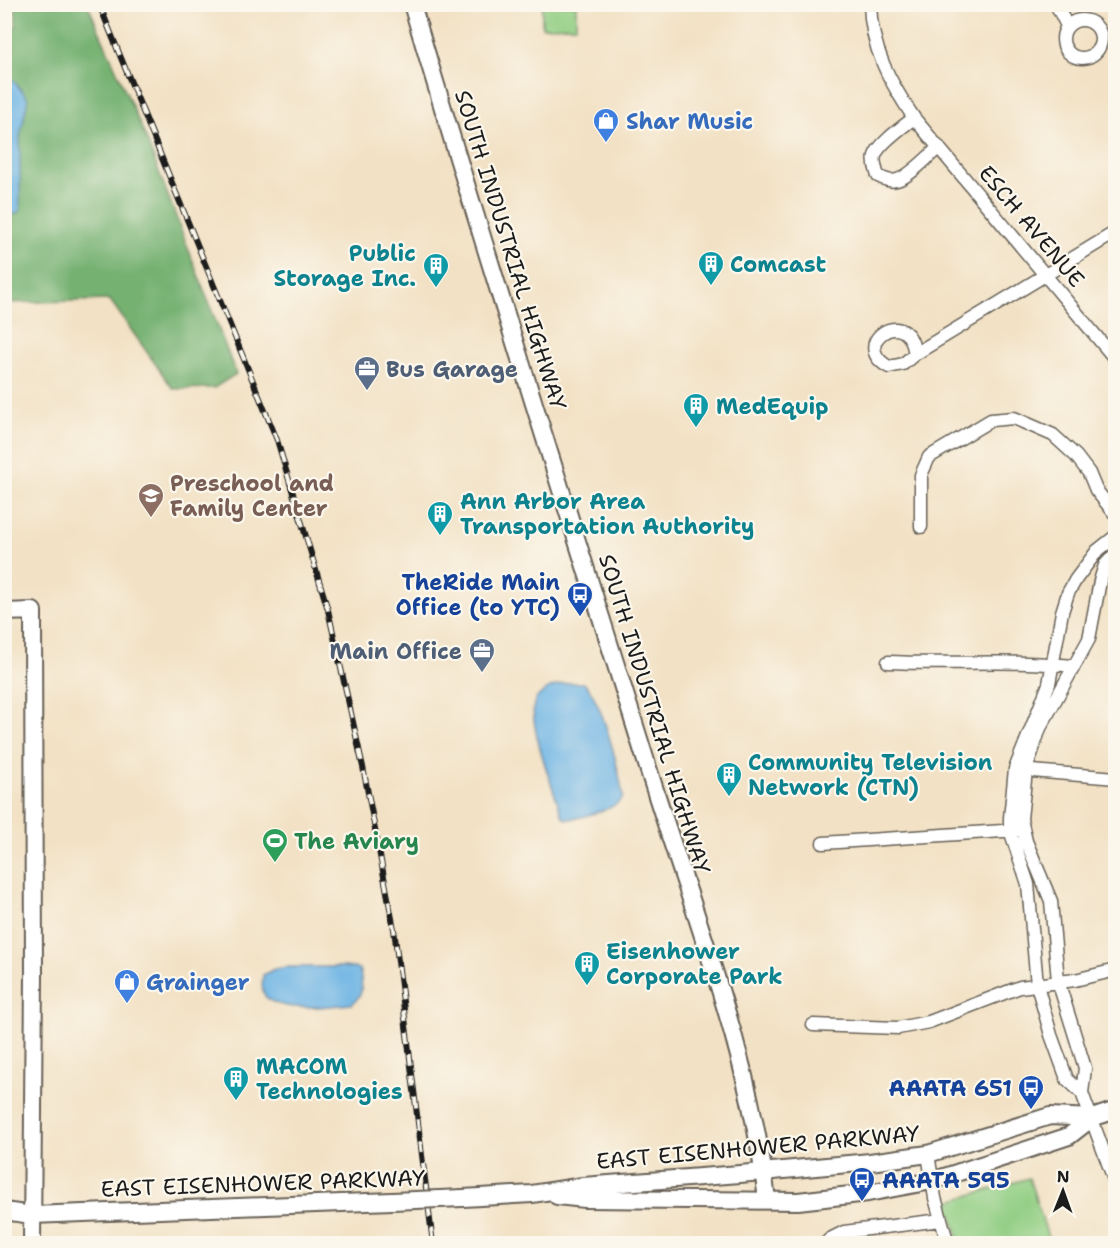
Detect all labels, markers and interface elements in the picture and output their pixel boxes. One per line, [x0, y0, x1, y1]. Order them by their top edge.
street label: SOUTH INDUSTRIAL HIGHWAY [448, 87, 573, 414]
shop icon: Shar Music [591, 106, 621, 144]
place label: Shar Music [626, 107, 753, 136]
street label: ESCH AVENUE [972, 159, 1091, 293]
place label: Public Storage Inc. [274, 239, 416, 293]
building icon: Comcast [696, 249, 726, 287]
place label: Comcast [730, 250, 827, 279]
building icon: Public Storage Inc. [421, 251, 451, 289]
office icon: Bus Garage [352, 354, 382, 392]
place label: Bus Garage [386, 355, 518, 384]
building icon: MedEquip [681, 391, 711, 429]
place label: MedEquip [716, 392, 829, 421]
place label: Preschool and Family Center [170, 469, 334, 523]
school or university icon: Preschool and Family Center [136, 481, 166, 519]
place label: Ann Arbor Area Transportation Authority [460, 487, 755, 541]
building icon: Ann Arbor Area Transportation Authority [425, 499, 455, 537]
street label: SOUTH INDUSTRIAL HIGHWAY [592, 551, 717, 878]
place label: TheRide Main Office (to YTC) [396, 568, 560, 622]
bus stop icon: TheRide Main Office (to YTC) [565, 580, 595, 618]
office icon: Main Office [467, 636, 497, 674]
place label: Main Office [329, 637, 462, 666]
place label: Community Television Network (CTN) [748, 748, 993, 802]
building icon: Community Television Network (CTN) [714, 760, 744, 798]
sports icon: The Aviary [260, 826, 290, 864]
place label: The Aviary [294, 827, 419, 856]
place label: Eisenhower Corporate Park [606, 937, 783, 991]
building icon: Eisenhower Corporate Park [572, 949, 602, 987]
shop icon: Grainger [112, 967, 142, 1005]
place label: Grainger [146, 968, 250, 997]
place label: MACOM Technologies [256, 1052, 403, 1106]
building icon: MACOM Technologies [221, 1064, 251, 1102]
bus stop icon: AAATA 651 [1016, 1073, 1046, 1111]
place label: AAATA 651 [889, 1074, 1012, 1103]
street label: EAST EISENHOWER PARKWAY [595, 1119, 921, 1176]
north arrow [1033, 1161, 1093, 1221]
street label: EAST EISENHOWER PARKWAY [100, 1163, 426, 1204]
bus stop icon: AAATA 595 [847, 1165, 877, 1203]
place label: AAATA 595 [882, 1166, 1010, 1195]
text: N [1057, 1166, 1070, 1187]

